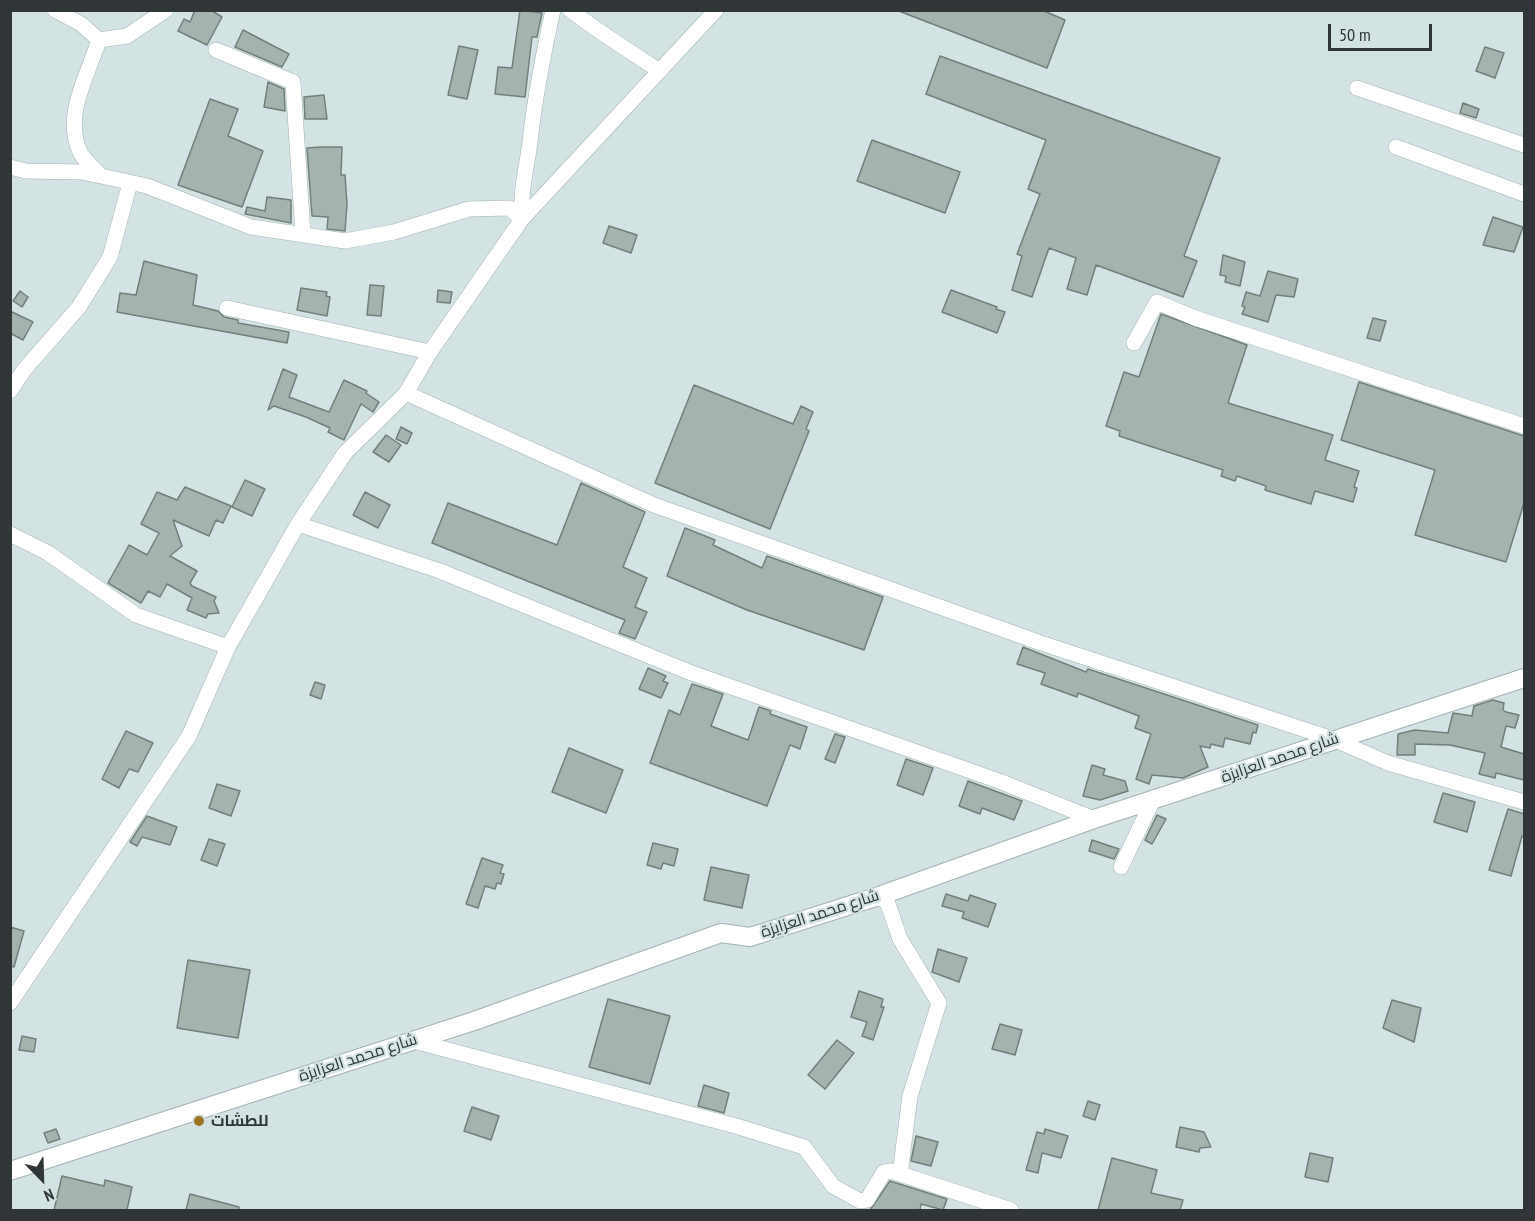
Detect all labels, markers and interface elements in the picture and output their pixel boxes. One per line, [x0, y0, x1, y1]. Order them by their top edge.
scale bar [1331, 12, 1434, 50]
text: 50 m [1339, 23, 1371, 46]
street label: شارع محمد العزايزة [1219, 729, 1341, 787]
street label: شارع محمد العزايزة [758, 886, 882, 942]
street label: شارع محمد العزايزة [296, 1030, 420, 1086]
place label: للطشات [211, 1111, 268, 1131]
marker: للطشات [192, 1114, 206, 1128]
north arrow [12, 1149, 72, 1209]
text: N [41, 1185, 57, 1206]

